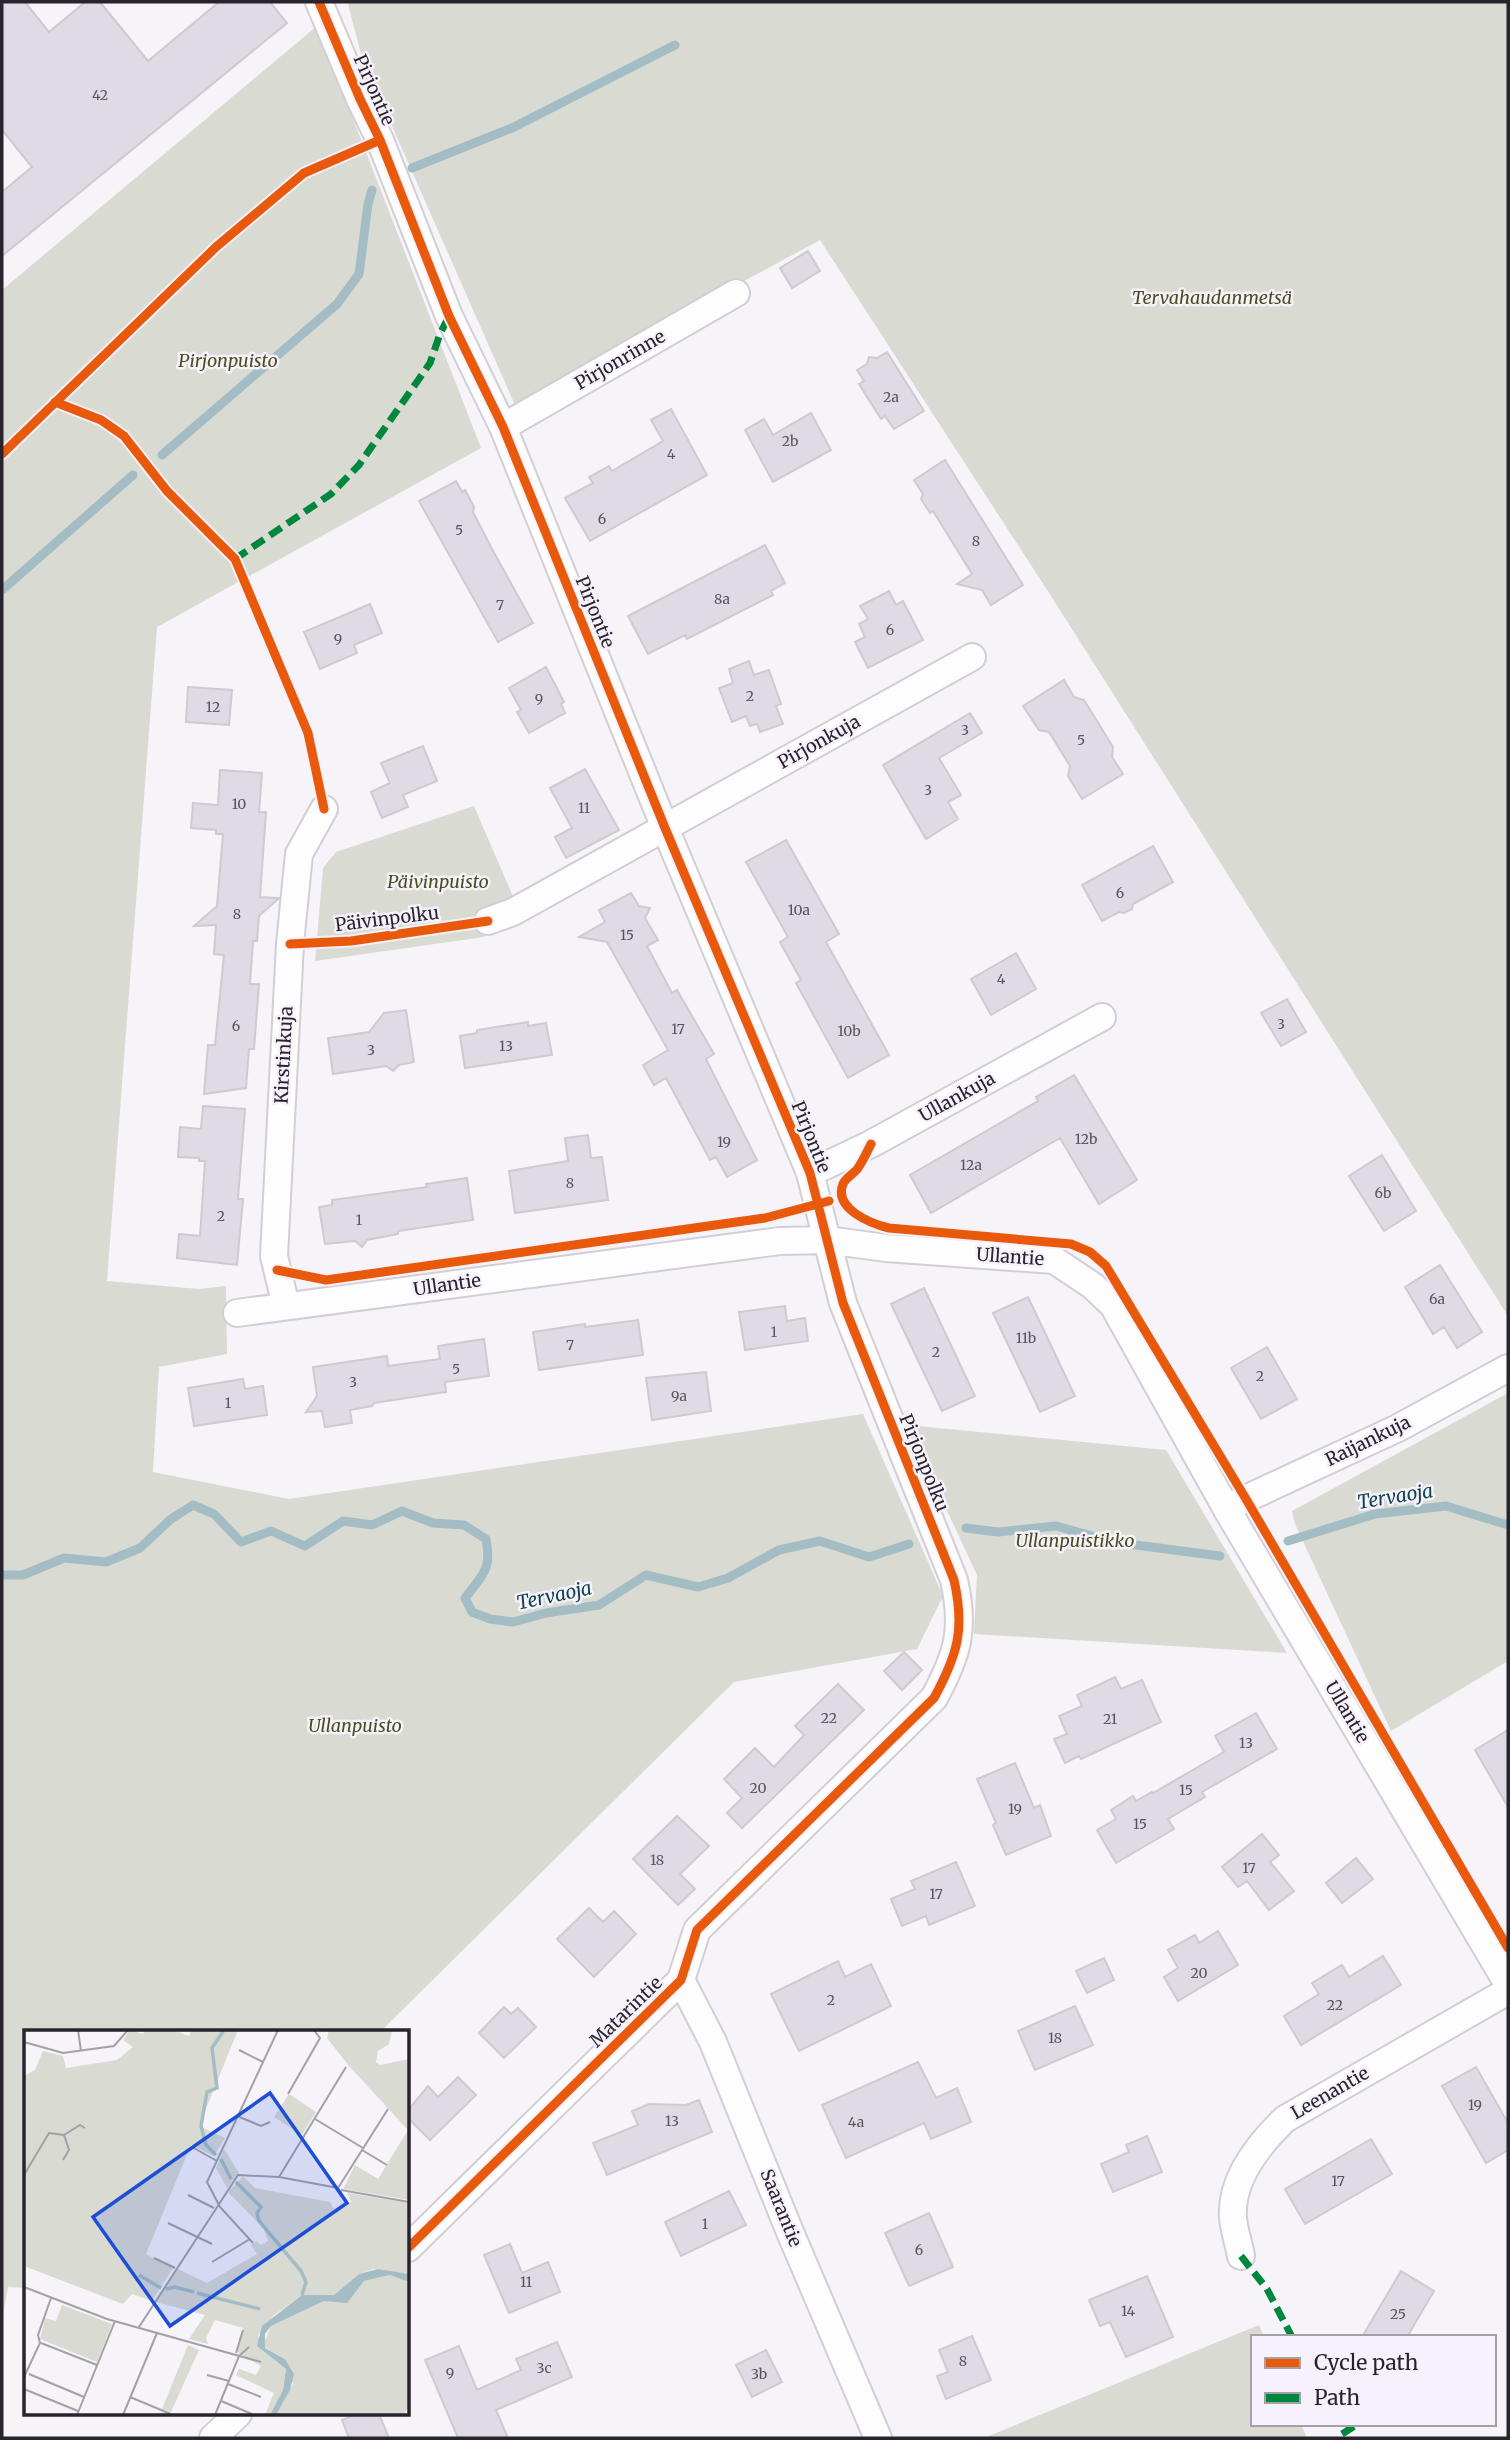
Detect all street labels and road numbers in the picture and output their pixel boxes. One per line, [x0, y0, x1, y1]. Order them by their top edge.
street label: Pirjontie [349, 51, 400, 129]
street label: Pirjonrinne [570, 324, 669, 395]
street label: Pirjontie [571, 573, 620, 651]
street label: Pirjonkuja [773, 709, 864, 774]
street label: Päivinpolku [334, 901, 440, 936]
street label: Kirstinkuja [269, 1005, 298, 1104]
street label: Ullankuja [915, 1066, 999, 1127]
street label: Pirjontie [787, 1098, 836, 1176]
street label: Ullantie [975, 1243, 1045, 1270]
street label: Ullantie [412, 1268, 482, 1301]
street label: Raijankuja [1321, 1410, 1415, 1471]
street label: Pirjonpolku [894, 1411, 954, 1515]
street label: Ullantie [1320, 1677, 1375, 1747]
street label: Matarintie [585, 1971, 667, 2052]
street label: Leenantie [1287, 2061, 1373, 2124]
street label: Saarantie [755, 2165, 807, 2250]

